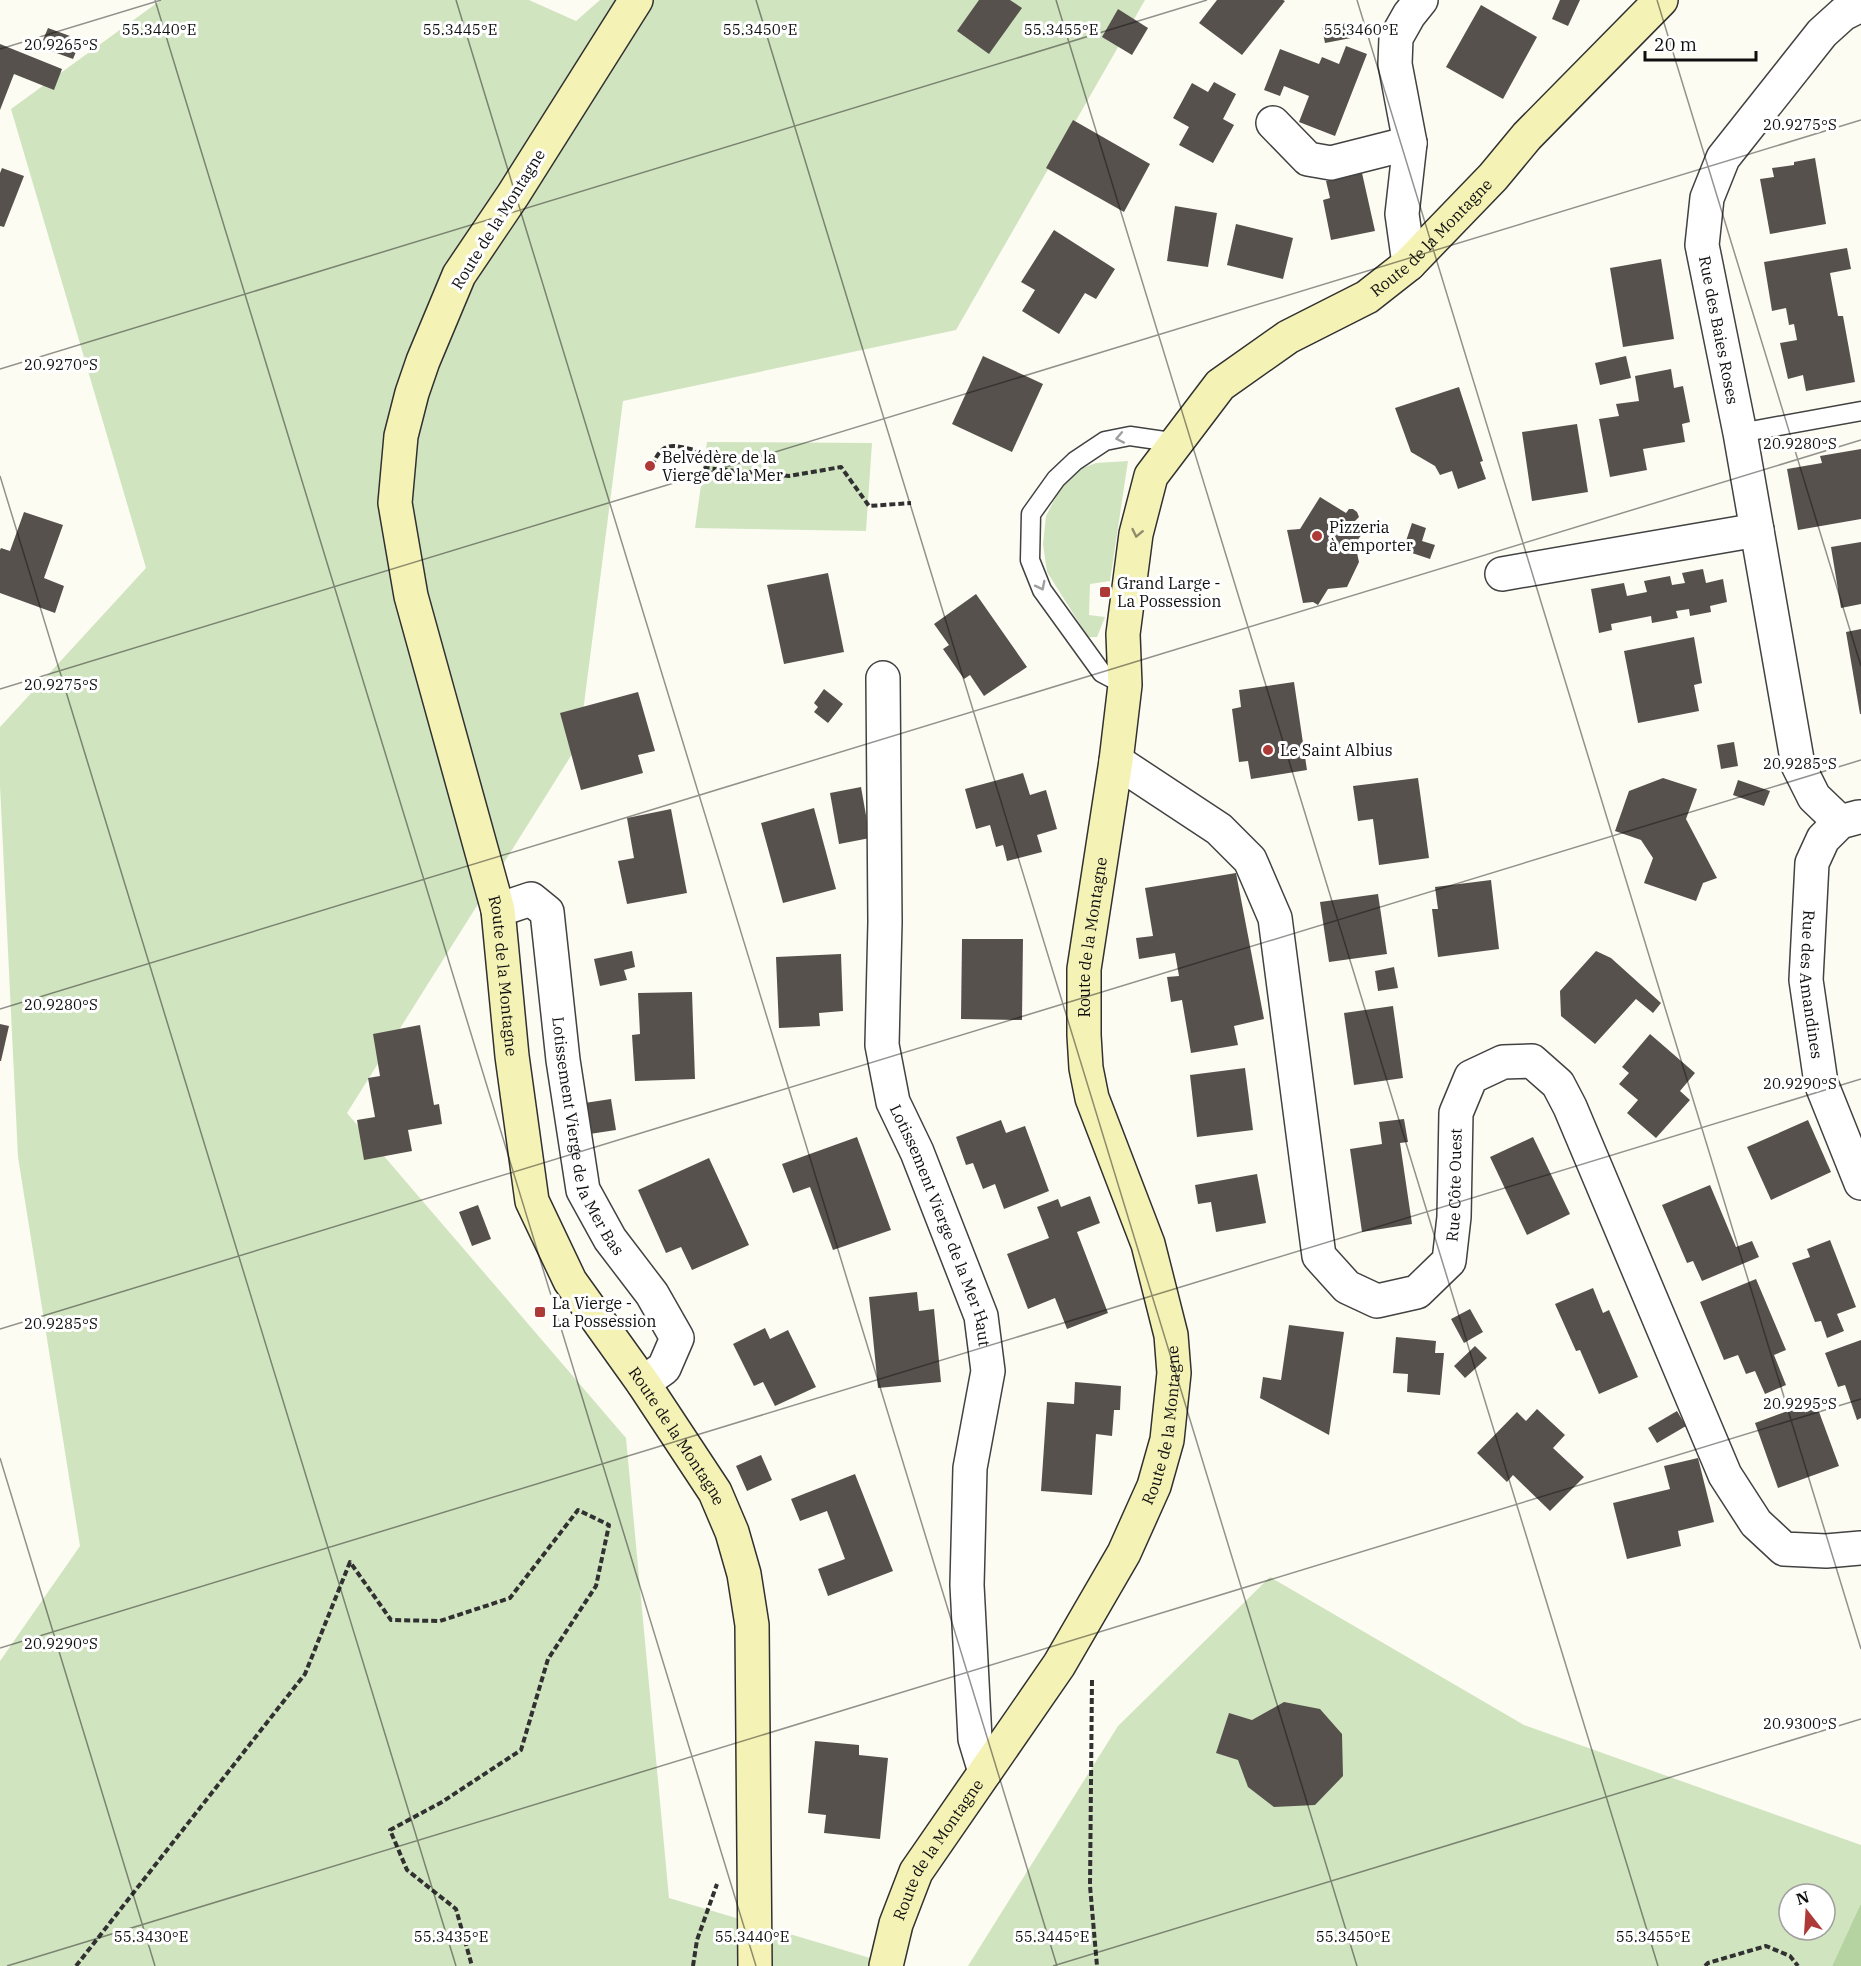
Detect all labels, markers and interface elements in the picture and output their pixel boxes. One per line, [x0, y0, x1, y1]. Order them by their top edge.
text: 55.3440°E [122, 20, 196, 39]
text: 55.3445°E [423, 20, 497, 39]
text: 55.3450°E [723, 20, 797, 39]
text: 55.3455°E [1024, 20, 1098, 39]
text: 55.3460°E [1324, 20, 1398, 39]
scale bar [1645, 24, 1756, 62]
text: 20 m [1654, 33, 1697, 56]
text: 20.9265°S [24, 35, 98, 54]
text: 20.9275°S [1763, 115, 1837, 134]
street label: Route de la Montagne [447, 145, 549, 293]
street label: Route de la Montagne [1366, 174, 1496, 301]
street label: Rue des Baies Roses [1695, 254, 1743, 406]
text: 20.9270°S [24, 355, 98, 374]
one-way arrow [1115, 431, 1125, 444]
text: 20.9280°S [1763, 434, 1837, 453]
place label: Belvédère de la Vierge de la Mer [662, 447, 783, 485]
marker: Belvédère de la Vierge de la Mer [643, 459, 657, 473]
place label: Pizzeria à emporter [1329, 517, 1413, 555]
one-way arrow [1131, 528, 1144, 538]
marker: Pizzeria à emporter [1310, 529, 1324, 543]
place label: Grand Large - La Possession [1117, 573, 1222, 611]
one-way arrow [1034, 580, 1046, 591]
marker: Grand Large - La Possession [1098, 585, 1112, 599]
text: 20.9275°S [24, 675, 98, 694]
place label: Le Saint Albius [1280, 740, 1393, 760]
marker: Le Saint Albius [1261, 743, 1275, 757]
text: 20.9285°S [1763, 754, 1837, 773]
street label: Route de la Montagne [1074, 855, 1111, 1017]
street label: Route de la Montagne [484, 893, 522, 1057]
street label: Rue des Amandines [1796, 910, 1827, 1060]
text: 20.9280°S [24, 995, 98, 1014]
street label: Lotissement Vierge de la Mer Bas [548, 1016, 629, 1259]
text: 20.9290°S [1763, 1074, 1837, 1093]
street label: Lotissement Vierge de la Mer Haut [886, 1101, 995, 1348]
street label: Rue Côte Ouest [1441, 1128, 1466, 1243]
place label: La Vierge - La Possession [552, 1293, 657, 1331]
marker: La Vierge - La Possession [533, 1305, 547, 1319]
text: 20.9285°S [24, 1314, 98, 1333]
street label: Route de la Montagne [1137, 1345, 1184, 1508]
street label: Route de la Montagne [624, 1363, 729, 1508]
text: 20.9295°S [1763, 1394, 1837, 1413]
text: 20.9290°S [24, 1634, 98, 1653]
text: 20.9300°S [1763, 1714, 1837, 1733]
street label: Route de la Montagne [888, 1775, 987, 1923]
north arrow [1777, 1882, 1837, 1942]
text: N [1794, 1886, 1812, 1909]
text: 55.3430°E [114, 1927, 188, 1946]
text: 55.3435°E [414, 1927, 488, 1946]
text: 55.3440°E [715, 1927, 789, 1946]
text: 55.3445°E [1015, 1927, 1089, 1946]
text: 55.3450°E [1316, 1927, 1390, 1946]
text: 55.3455°E [1616, 1927, 1690, 1946]

